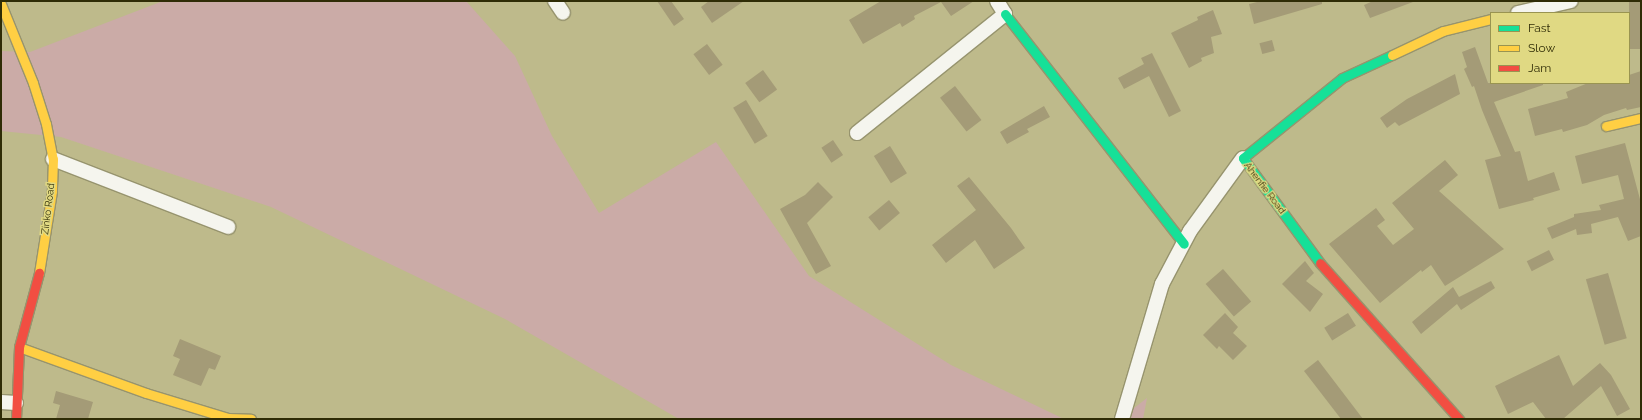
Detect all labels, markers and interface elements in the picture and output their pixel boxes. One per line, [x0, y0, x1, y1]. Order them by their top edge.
legend [1490, 12, 1630, 84]
text: Fast [1528, 21, 1551, 35]
text: Slow [1528, 41, 1555, 55]
text: Jam [1528, 61, 1551, 75]
street label: Ahenfie Road [1242, 160, 1288, 216]
street label: Zinko Road [39, 183, 57, 235]

